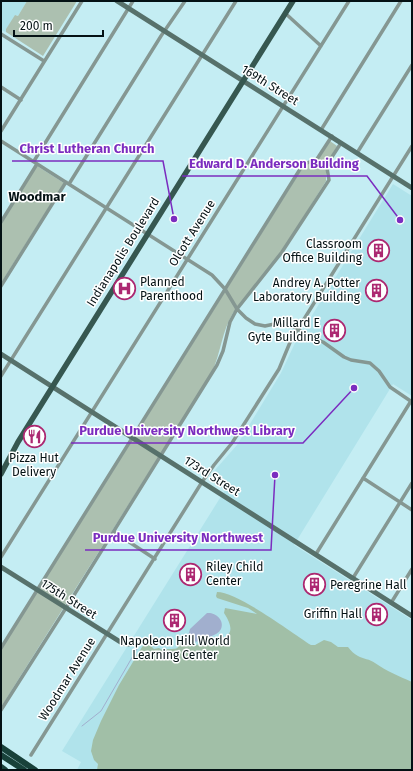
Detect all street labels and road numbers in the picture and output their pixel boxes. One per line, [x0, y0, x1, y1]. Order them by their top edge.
street label: 169th Street [239, 62, 302, 108]
street label: Indianapolis Boulevard [84, 195, 162, 309]
street label: Olcott Avenue [166, 197, 218, 269]
street label: 173rd Street [181, 453, 243, 499]
street label: 175th Street [38, 576, 100, 622]
street label: Woodmar Avenue [36, 635, 98, 723]

